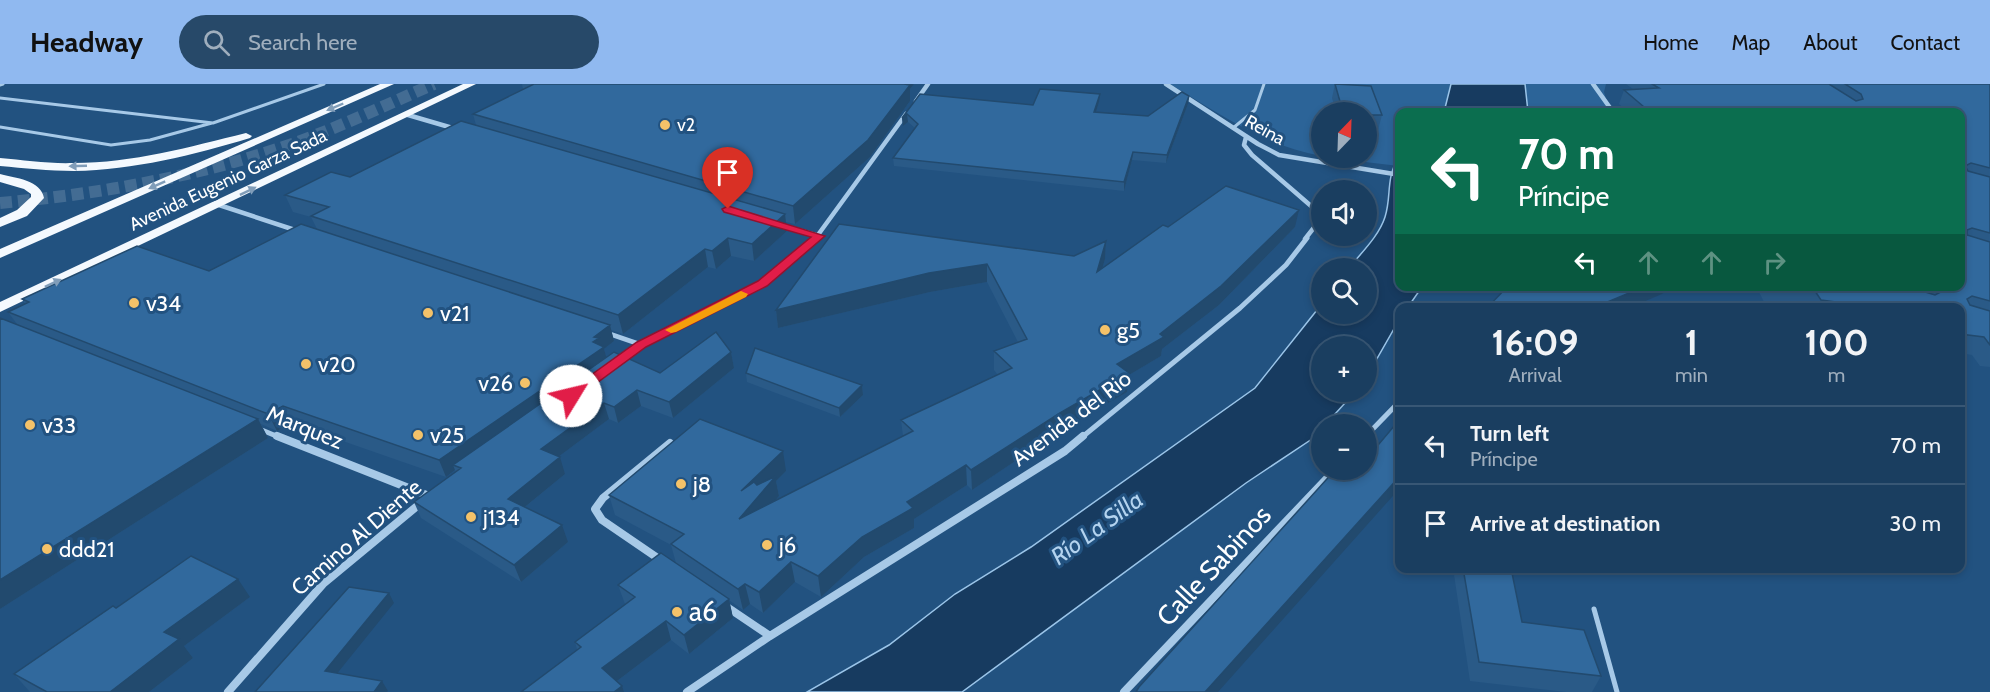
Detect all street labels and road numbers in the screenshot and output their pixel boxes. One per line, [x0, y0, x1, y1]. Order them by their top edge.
street label: Reina [1241, 110, 1289, 150]
street label: Avenida Eugenio Garza Sada [126, 124, 331, 235]
street label: Avenida del Rio [1006, 365, 1136, 472]
street label: Marquez [262, 400, 347, 455]
street label: Camino Al Diente [286, 474, 427, 601]
street label: Calle Sabinos [1150, 499, 1278, 633]

